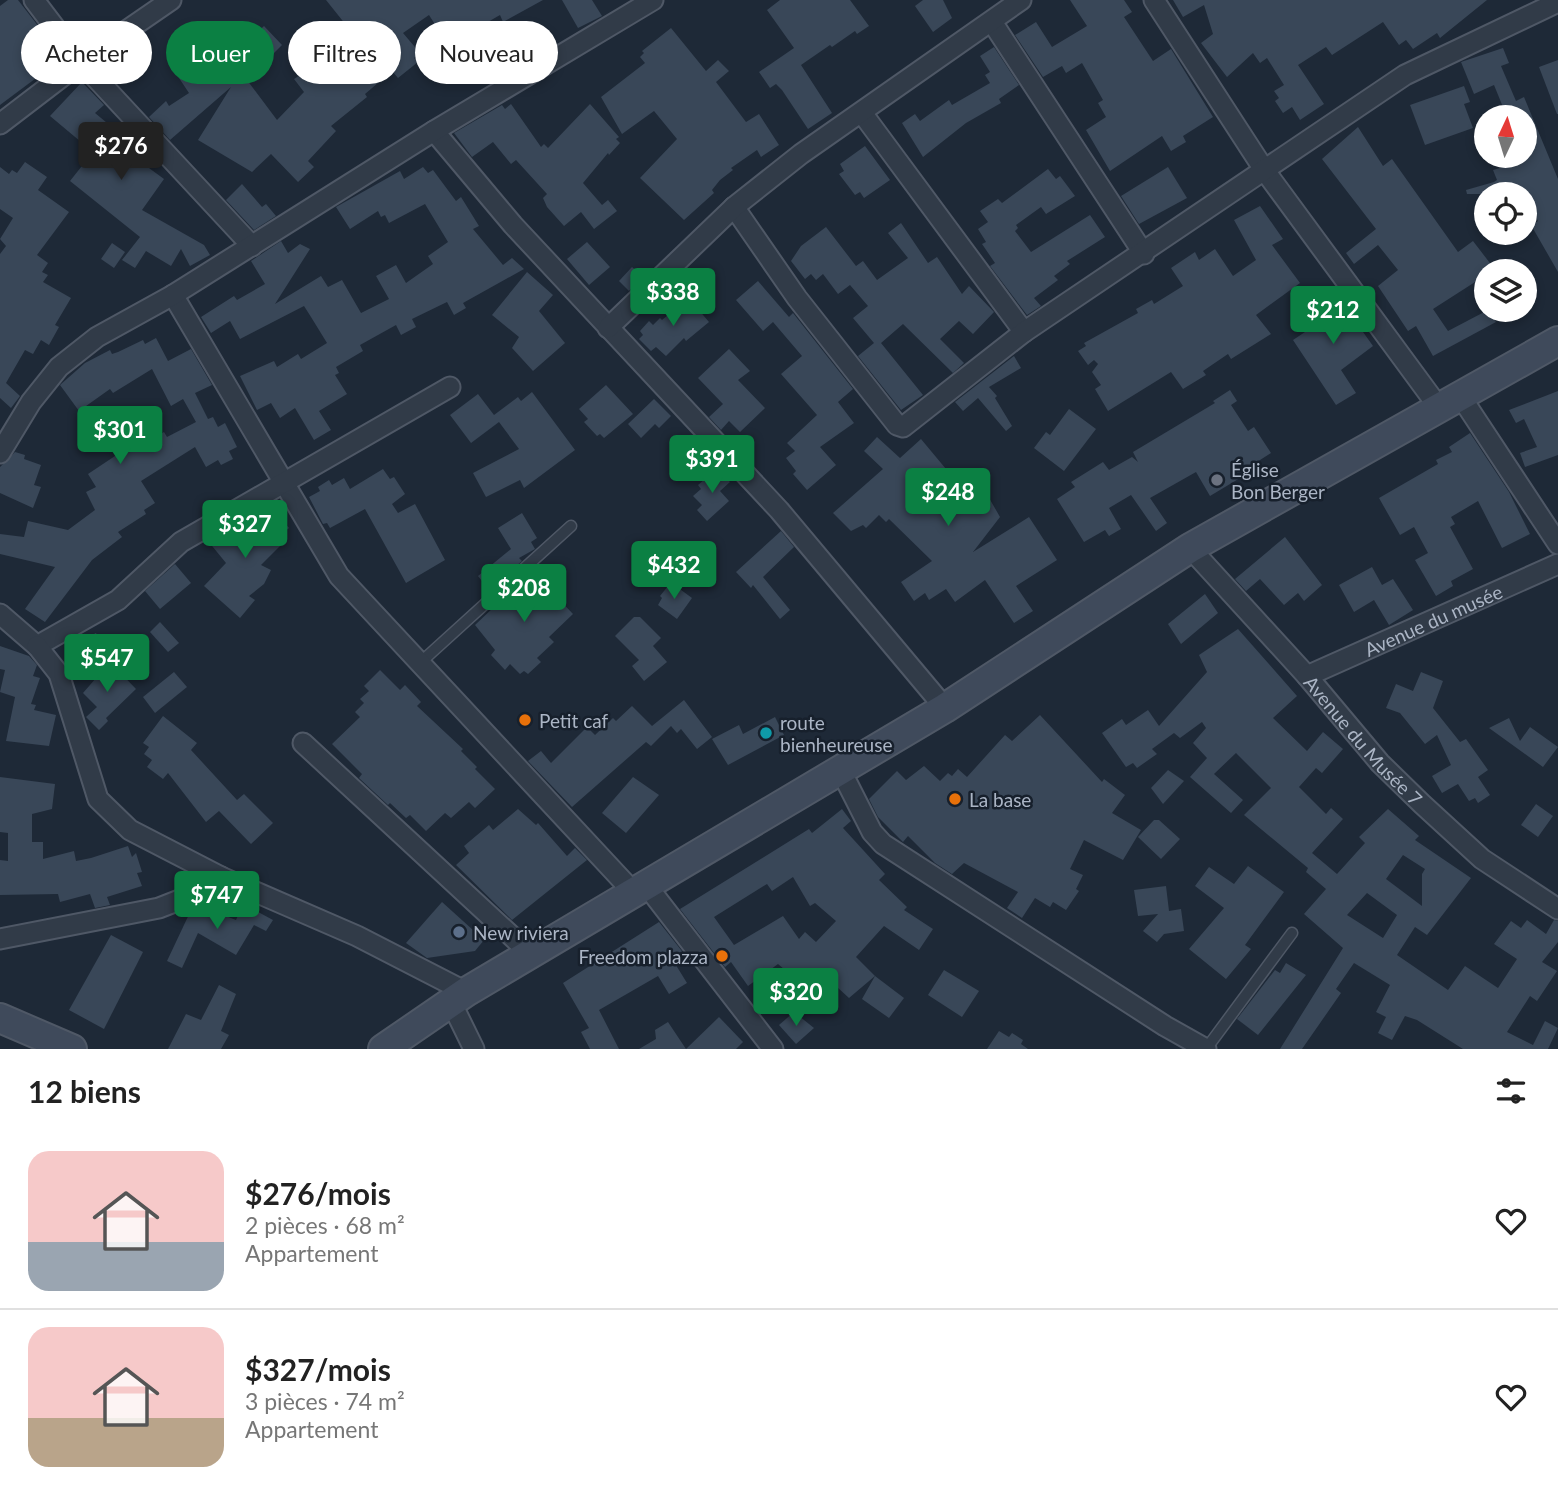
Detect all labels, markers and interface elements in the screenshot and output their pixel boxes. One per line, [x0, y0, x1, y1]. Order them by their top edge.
chip: Acheter [21, 21, 152, 84]
chip: Louer [166, 21, 274, 84]
chip: Filtres [288, 21, 401, 84]
chip: Nouveau [415, 21, 558, 84]
north arrow [1474, 105, 1536, 168]
map controls [1474, 105, 1537, 322]
pin: $276 [80, 122, 162, 182]
text: $276 [94, 131, 148, 159]
button: locate [1474, 182, 1537, 245]
button: layers [1474, 259, 1537, 322]
pin: $338 [632, 268, 714, 328]
text: $338 [646, 277, 700, 305]
pin: $212 [1292, 286, 1374, 346]
text: $212 [1306, 295, 1360, 323]
pin: $301 [79, 406, 161, 466]
text: $301 [93, 415, 147, 443]
pin: $391 [671, 435, 753, 495]
text: $391 [685, 444, 739, 472]
place label: Église Bon Berger [1231, 458, 1325, 503]
pin: $248 [907, 468, 989, 528]
marker: Église Bon Berger [1209, 472, 1225, 488]
text: $248 [921, 477, 975, 505]
pin: $327 [204, 500, 286, 560]
text: $327 [218, 509, 272, 537]
pin: $432 [633, 542, 715, 601]
text: $432 [647, 550, 701, 578]
pin: $208 [483, 564, 565, 624]
text: $208 [497, 573, 551, 601]
street label: Avenue du musée [1361, 579, 1506, 661]
pin: $547 [66, 634, 148, 694]
text: $547 [80, 643, 134, 671]
street label: Avenue du Musée 7 [1300, 670, 1427, 810]
place label: Petit caf [539, 709, 609, 732]
place label: route bienheureuse [780, 711, 892, 756]
marker: Petit caf [517, 712, 533, 728]
marker: route bienheureuse [758, 725, 774, 741]
place label: La base [969, 788, 1031, 811]
marker: La base [947, 791, 963, 807]
pin: $747 [176, 872, 258, 931]
text: $747 [190, 880, 244, 908]
place label: New riviera [473, 921, 569, 944]
marker: New riviera [451, 924, 467, 940]
place label: Freedom plazza [578, 945, 708, 968]
marker: Freedom plazza [714, 948, 730, 964]
pin: $320 [755, 968, 837, 1028]
text: $320 [769, 977, 823, 1005]
icon: filters [1492, 1072, 1530, 1110]
text: 12 biens [28, 1073, 141, 1109]
text: $276/mois [245, 1175, 391, 1211]
icon: home [84, 1179, 168, 1263]
icon: heart [1492, 1202, 1530, 1240]
text: 2 pièces · 68 m² [245, 1211, 405, 1239]
text: Appartement [245, 1239, 378, 1267]
text: $327/mois [245, 1351, 391, 1387]
icon: home [84, 1355, 168, 1439]
icon: heart [1492, 1378, 1530, 1416]
text: 3 pièces · 74 m² [245, 1387, 405, 1415]
text: Appartement [245, 1415, 378, 1443]

